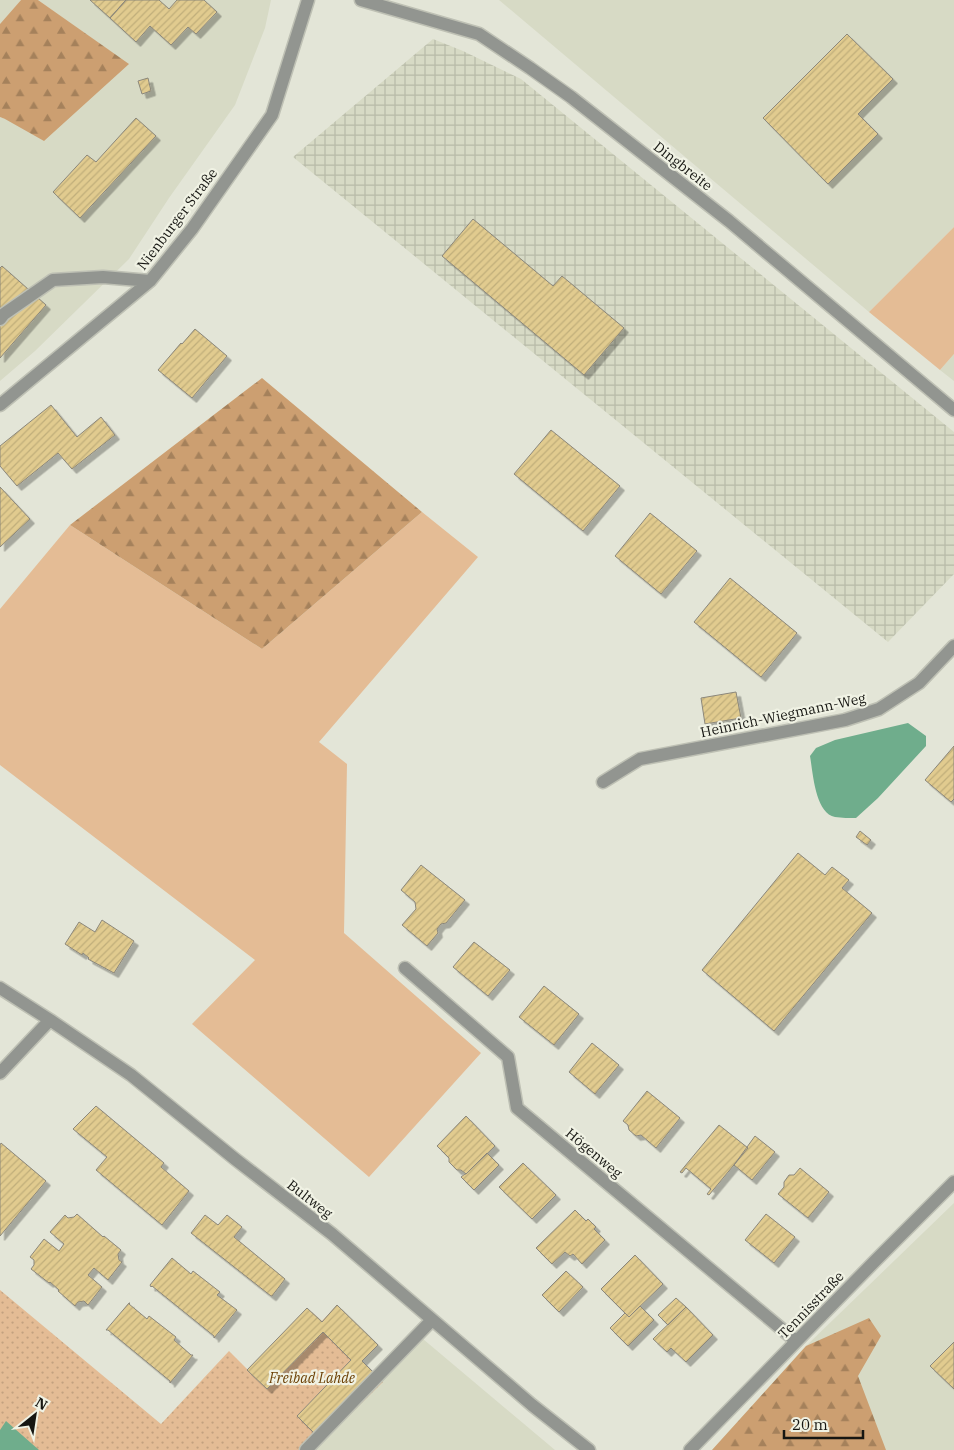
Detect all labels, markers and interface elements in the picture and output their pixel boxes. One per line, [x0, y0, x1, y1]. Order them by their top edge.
street label: Dingbreite [650, 137, 716, 195]
street label: Nienburger Straße [133, 164, 221, 274]
street label: Heinrich-Wiegmann-Weg [699, 689, 868, 741]
street label: Högenweg [562, 1124, 626, 1182]
street label: Bultweg [284, 1176, 337, 1223]
street label: Tennisstraße [774, 1267, 848, 1343]
park label: Freibad Lahde [268, 1369, 356, 1387]
north arrow [10, 1390, 60, 1440]
text: N [32, 1393, 51, 1414]
scale bar [784, 1408, 863, 1440]
text: 20 m [792, 1415, 828, 1434]

